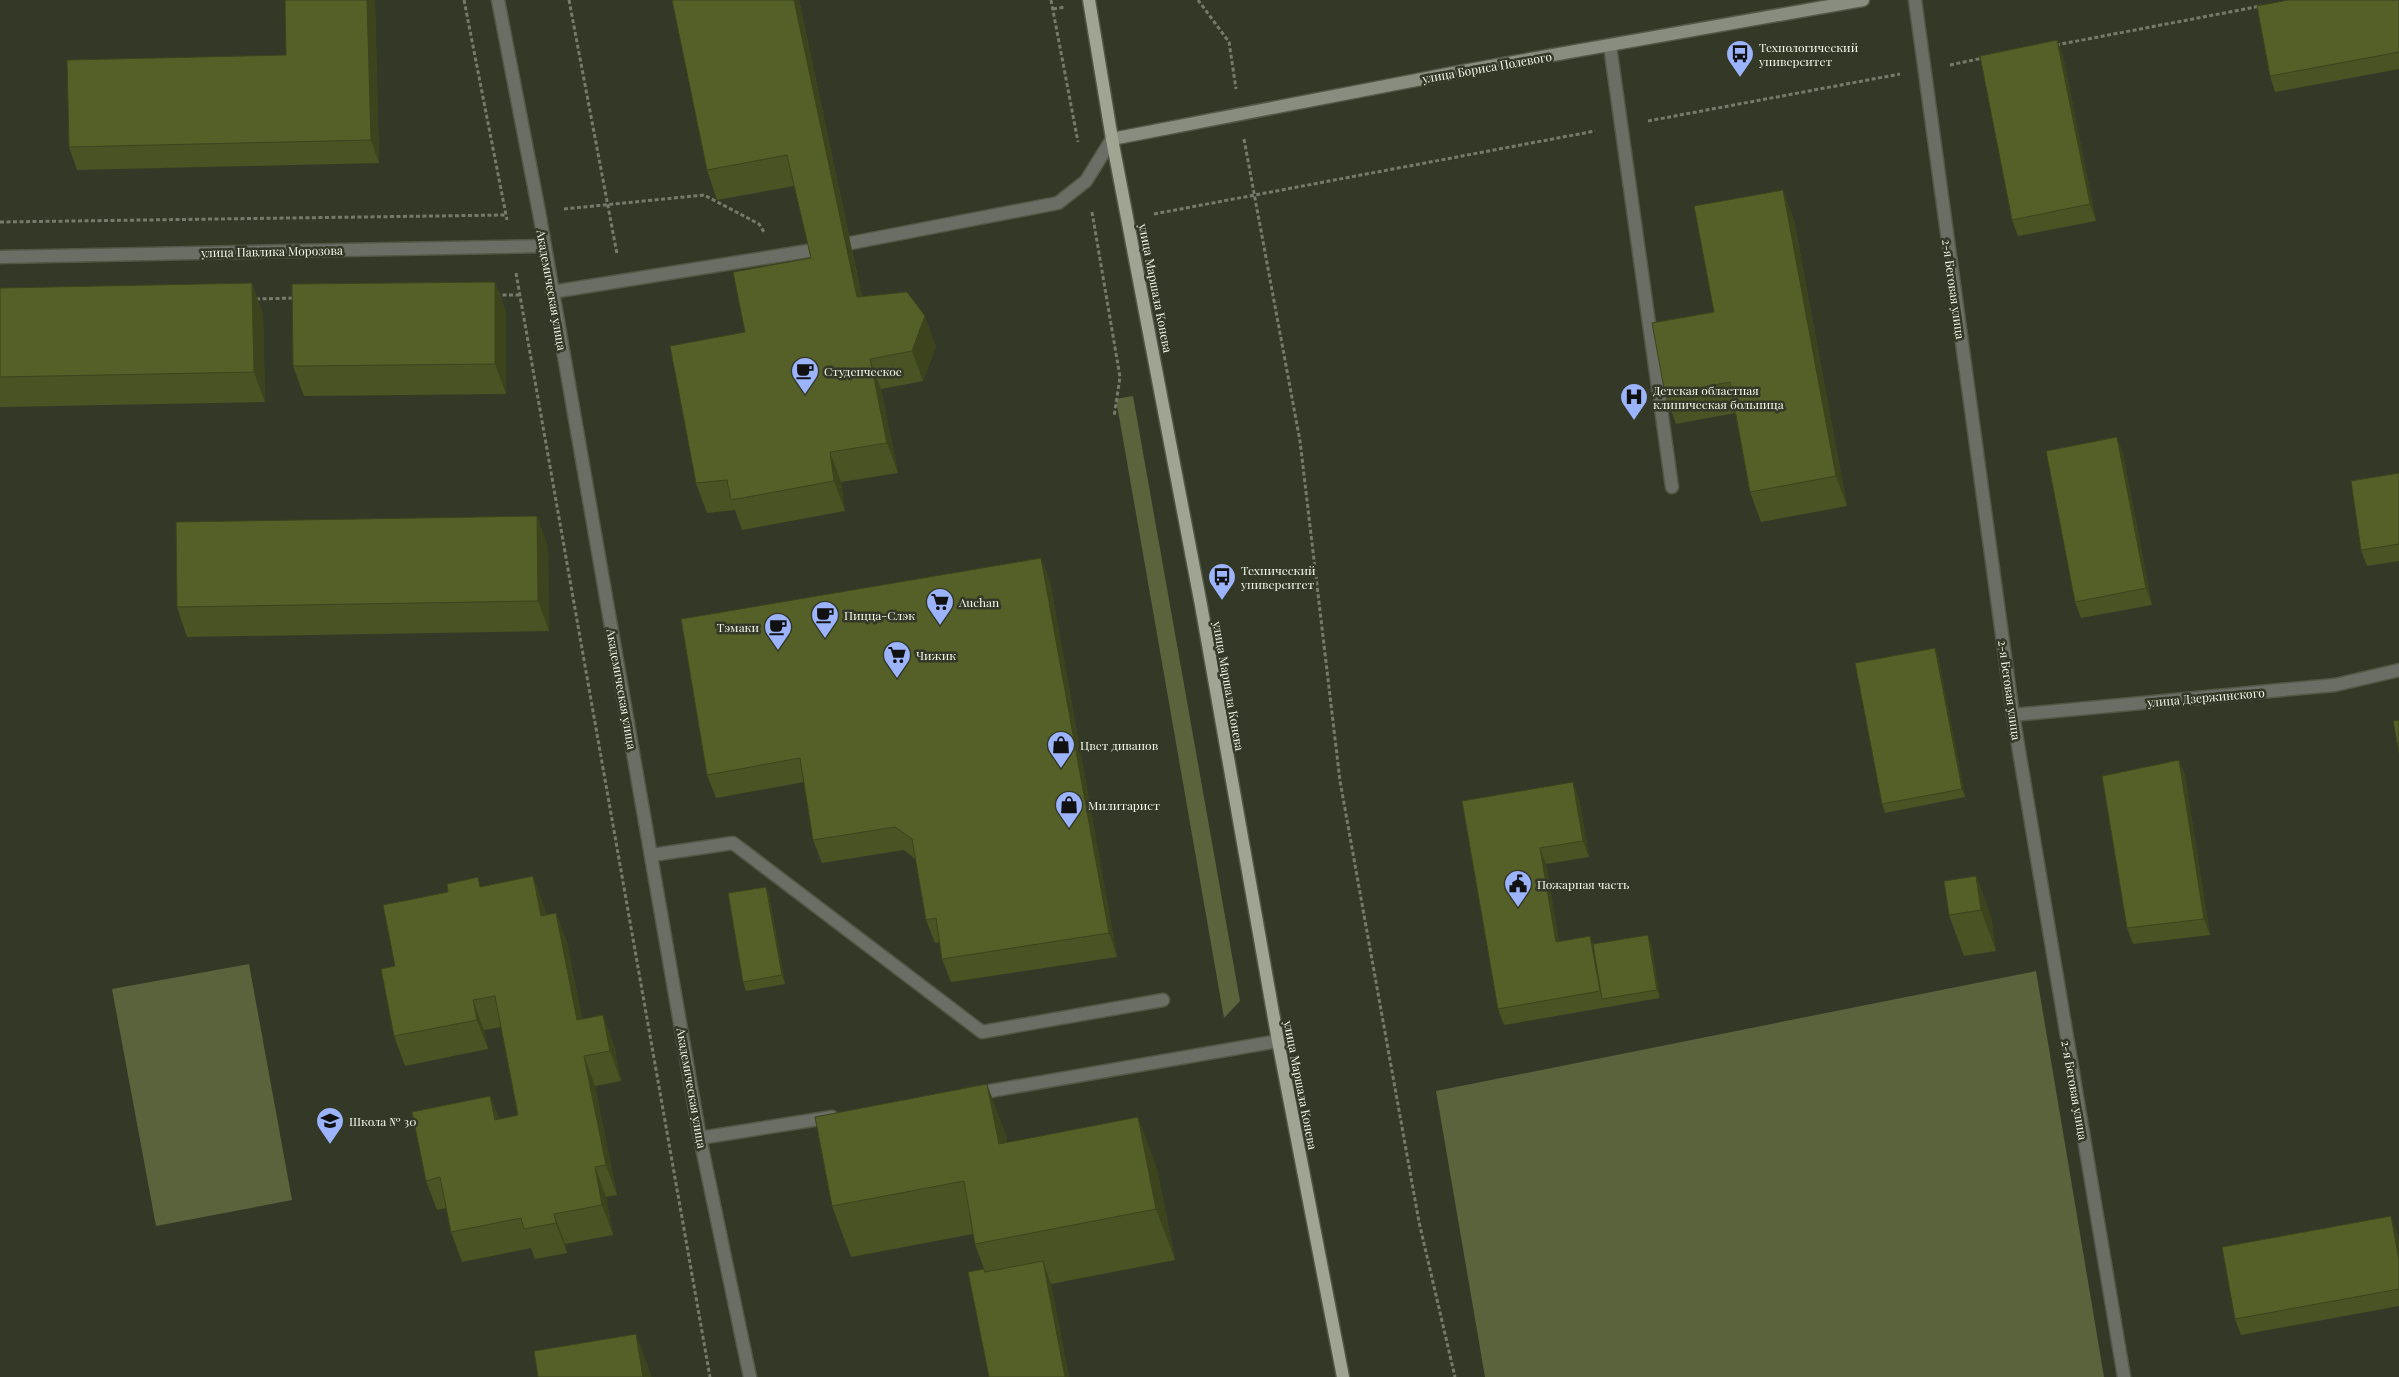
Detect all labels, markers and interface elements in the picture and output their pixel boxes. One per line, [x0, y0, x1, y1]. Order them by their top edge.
bus stop icon: Технологический университет [1725, 39, 1755, 78]
place label: Технологический университет [1758, 39, 1859, 69]
street label: улица Бориса Полевого [1420, 48, 1553, 86]
street label: улица Маршала Конева [1135, 221, 1176, 354]
street label: Академическая улица [533, 227, 570, 352]
street label: 2-я Беговая улица [1939, 238, 1969, 340]
street label: улица Павлика Морозова [200, 242, 343, 260]
cafe icon: Студенческое [790, 356, 820, 395]
place label: Студенческое [824, 363, 902, 379]
hospital icon: Детская областная клиническая больница [1619, 382, 1649, 421]
place label: Детская областная клиническая больница [1653, 382, 1784, 412]
bus stop icon: Технический университет [1207, 562, 1237, 601]
place label: Технический университет [1240, 562, 1316, 592]
supermarket icon: Auchan [925, 587, 955, 626]
place label: Auchan [958, 594, 999, 610]
cafe icon: Пицца-Слэк [810, 600, 840, 639]
place label: Пицца-Слэк [844, 607, 915, 623]
cafe icon: Тэмаки [763, 612, 793, 651]
place label: Тэмаки [717, 619, 759, 635]
street label: улица Маршала Конева [1210, 619, 1248, 752]
street label: Академическая улица [603, 626, 640, 751]
street label: 2-я Беговая улица [1995, 639, 2025, 741]
supermarket icon: Чижик [882, 640, 912, 679]
place label: Чижик [916, 647, 956, 663]
street label: улица Дзержинского [2146, 684, 2266, 710]
shop icon: Цвет диванов [1046, 730, 1076, 769]
place label: Цвет диванов [1080, 737, 1159, 753]
shop icon: Милитарист [1054, 790, 1084, 829]
place label: Милитарист [1088, 797, 1160, 813]
public building icon: Пожарная часть [1503, 869, 1533, 908]
place label: Пожарная часть [1537, 876, 1629, 892]
street label: улица Маршала Конева [1280, 1018, 1321, 1151]
street label: Академическая улица [673, 1025, 710, 1150]
street label: 2-я Беговая улица [2058, 1039, 2092, 1141]
school or university icon: Школа № 30 [315, 1106, 345, 1145]
place label: Школа № 30 [349, 1113, 416, 1129]

